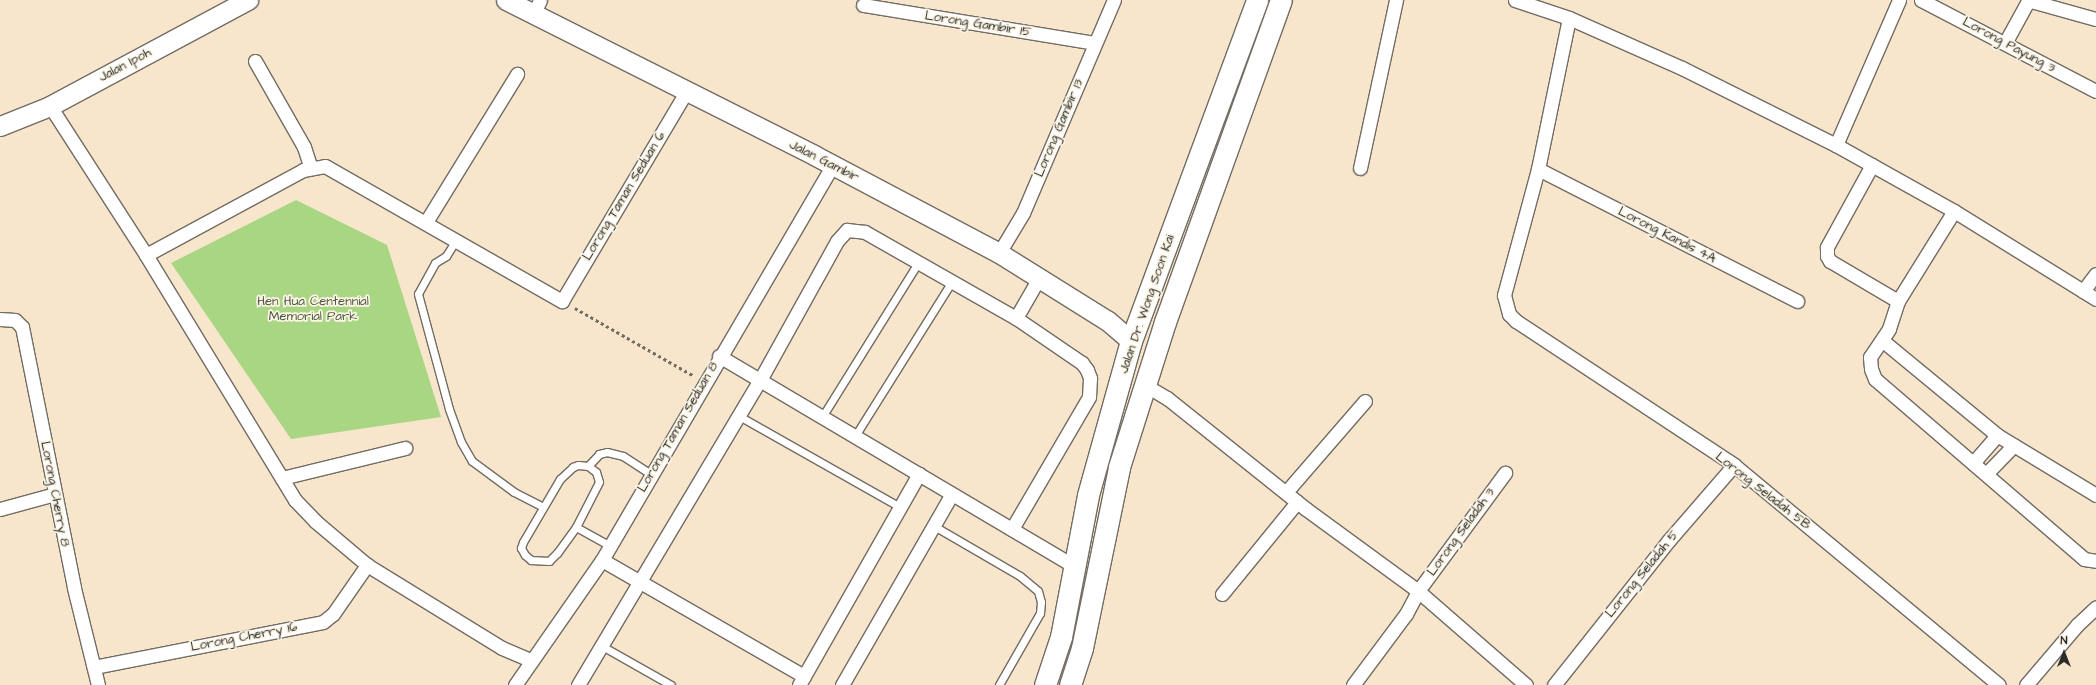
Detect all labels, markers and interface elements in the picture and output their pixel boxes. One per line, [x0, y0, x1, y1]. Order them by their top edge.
street label: Lorong Gambir 15 [924, 8, 1032, 40]
street label: Lorong Payung 3 [1960, 14, 2058, 76]
street label: Jalan Ipoh [96, 45, 154, 85]
street label: Lorong Gambir 13 [1031, 77, 1087, 179]
street label: Lorong Taman Seduan 6 [579, 129, 669, 263]
street label: Jalan Gambir [787, 137, 861, 185]
street label: Lorong Kandis 4A [1615, 204, 1719, 266]
street label: Jalan Dr. Wong Soon Kai [1116, 233, 1178, 375]
park label: Hen Hua Centennial Memorial Park [257, 294, 369, 325]
street label: Lorong Taman Seduan 8 [634, 359, 722, 495]
street label: Lorong Cherry 8 [37, 440, 73, 548]
street label: Lorong Seladah 5B [1712, 449, 1814, 533]
street label: Lorong Seladah 3 [1424, 485, 1498, 579]
street label: Lorong Seladah 5 [1602, 527, 1682, 621]
street label: Lorong Cherry 16 [189, 619, 299, 655]
north arrow [2044, 633, 2084, 673]
text: N [2061, 633, 2067, 648]

